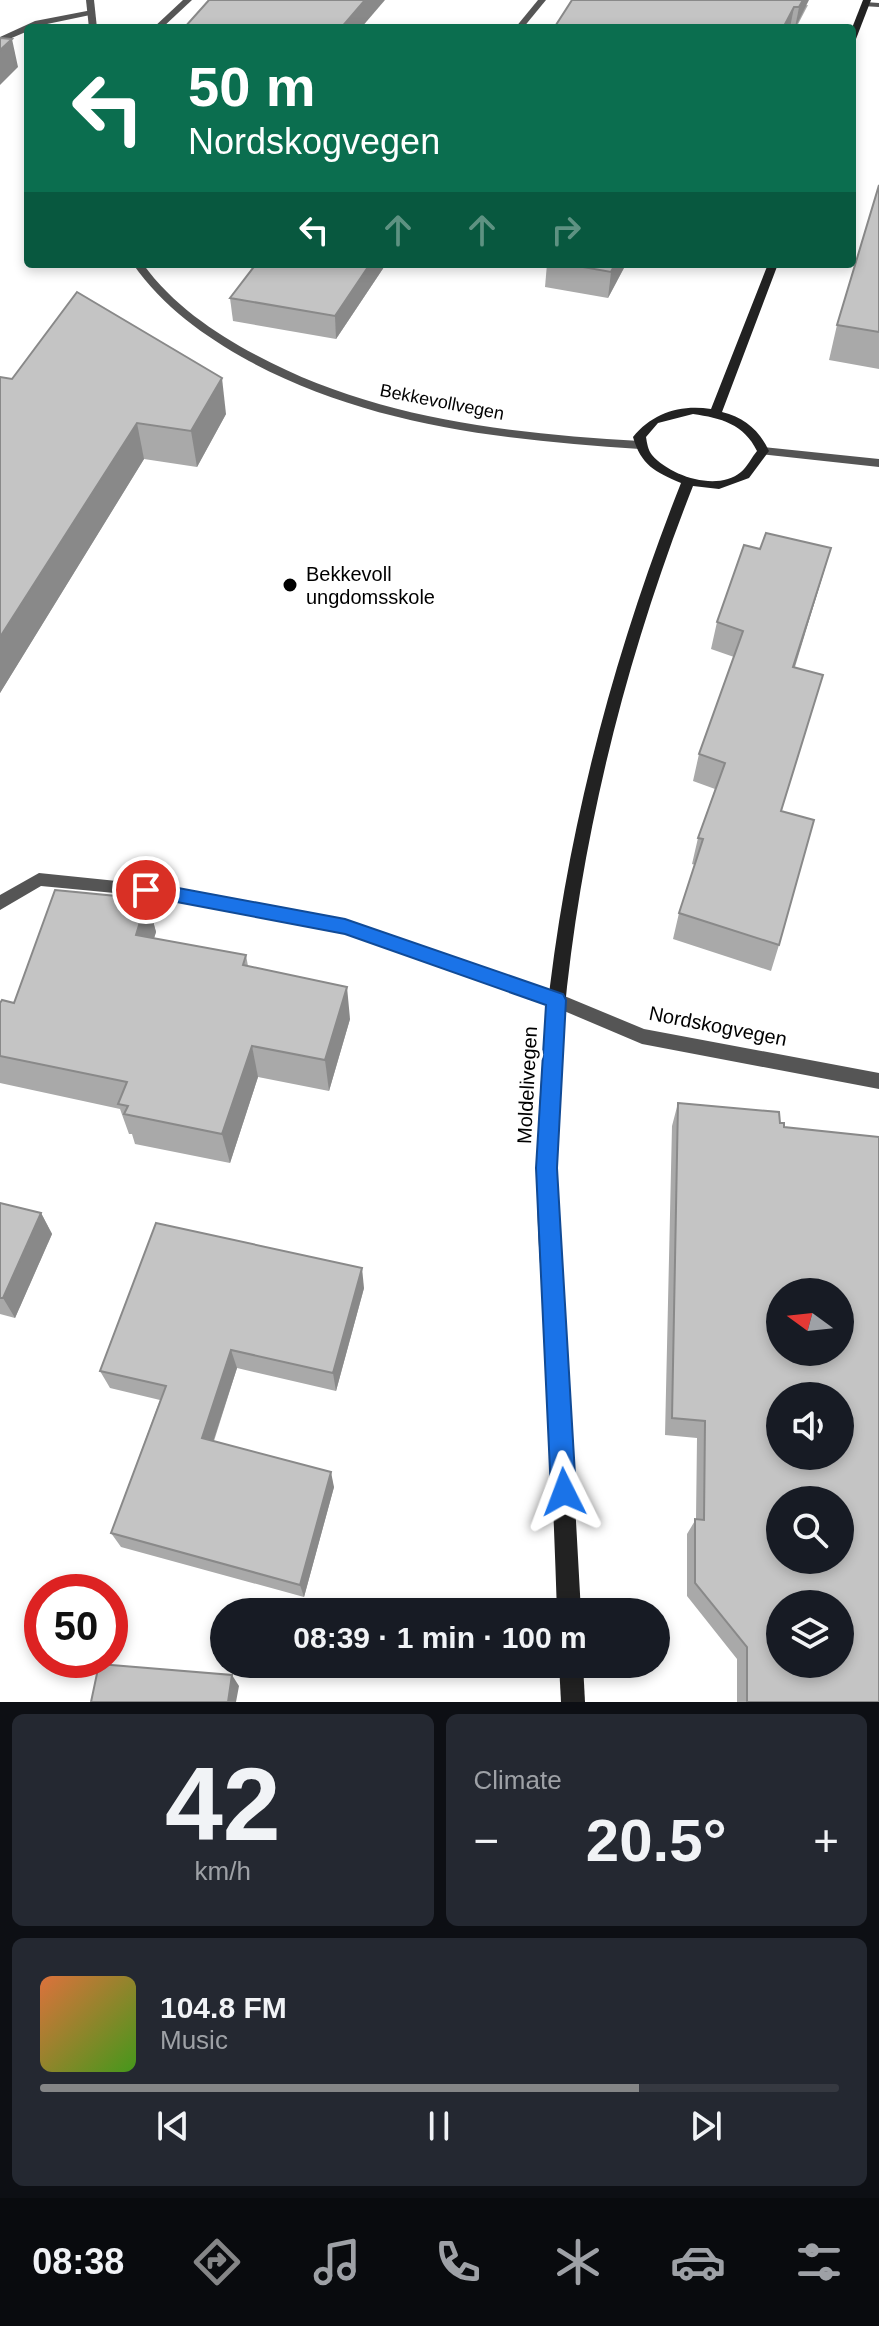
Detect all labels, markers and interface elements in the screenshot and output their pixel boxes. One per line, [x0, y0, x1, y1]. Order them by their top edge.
text: 50 m [188, 55, 316, 118]
icon: left [56, 56, 160, 160]
text: Nordskogvegen [188, 121, 440, 162]
icon: left [292, 208, 336, 252]
icon: ahead [376, 208, 420, 252]
icon: ahead [460, 208, 504, 252]
icon: right [544, 208, 588, 252]
street label: Bekkevollvegen [378, 380, 506, 424]
place label: Bekkevoll ungdomsskole [306, 563, 435, 608]
marker: Bekkevoll ungdomsskole [281, 576, 299, 594]
pin [112, 856, 180, 924]
icon: arrive [124, 868, 168, 912]
street label: Nordskogvegen [647, 1002, 789, 1050]
street label: Moldelivegen [513, 1026, 541, 1144]
north arrow [766, 1278, 854, 1366]
map controls [766, 1278, 854, 1678]
button: sound [766, 1382, 854, 1470]
position arrow [522, 1450, 606, 1534]
button: search [766, 1486, 854, 1574]
speed limit sign: 50 [24, 1574, 128, 1678]
button: layers [766, 1590, 854, 1678]
text: 08:39 · 1 min · 100 m [293, 1621, 587, 1654]
text: 42 [165, 1746, 281, 1862]
text: Climate [474, 1765, 562, 1795]
text: 20.5° [586, 1807, 727, 1874]
text: − [474, 1816, 499, 1865]
text: + [813, 1816, 839, 1865]
text: km/h [195, 1856, 251, 1886]
text: 104.8 FM [160, 1991, 287, 2024]
text: Music [160, 2025, 228, 2055]
icon: previous [151, 2104, 195, 2148]
icon: pause [417, 2104, 461, 2148]
icon: next [684, 2104, 728, 2148]
icon: directions [189, 2234, 245, 2290]
icon: music [309, 2234, 365, 2290]
icon: phone [430, 2234, 486, 2290]
icon: climate [550, 2234, 606, 2290]
icon: car [670, 2234, 726, 2290]
icon: filters [791, 2234, 847, 2290]
text: 08:38 [32, 2241, 124, 2282]

